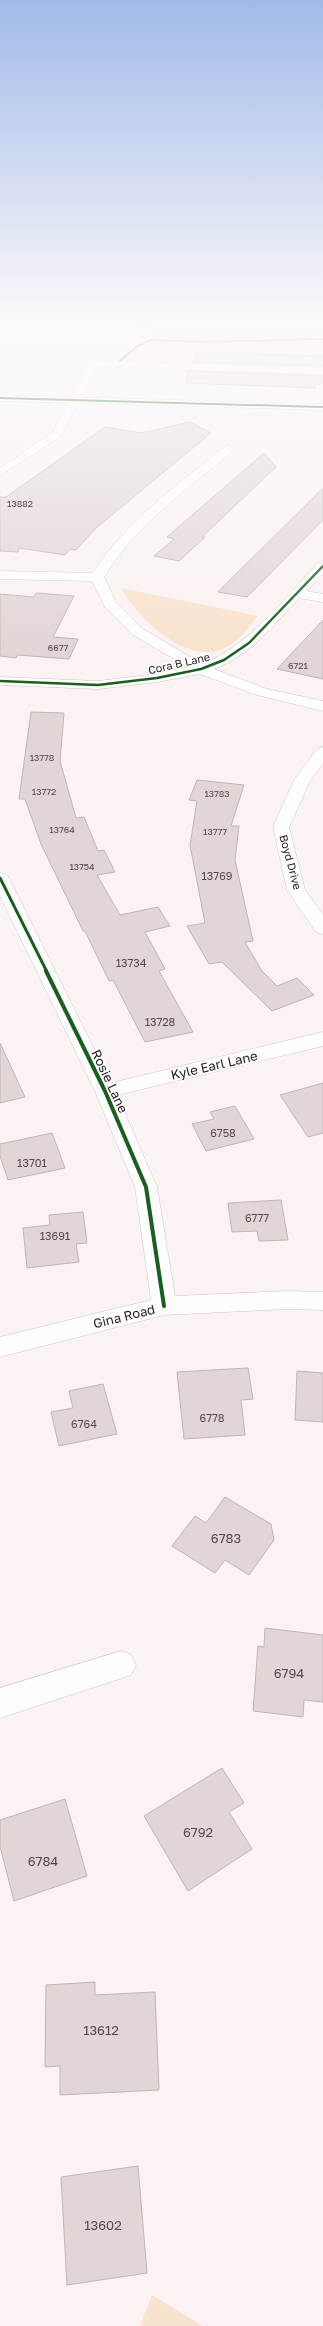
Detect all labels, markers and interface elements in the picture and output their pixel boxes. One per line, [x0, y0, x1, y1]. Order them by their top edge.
house number: 13882 [7, 498, 33, 509]
house number: 6677 [48, 642, 68, 653]
street label: Cora B Lane [147, 650, 211, 676]
house number: 6721 [288, 660, 309, 671]
house number: 13778 [30, 752, 54, 763]
house number: 13772 [32, 786, 56, 797]
house number: 13783 [204, 788, 230, 799]
house number: 13764 [49, 824, 75, 835]
house number: 13777 [203, 826, 227, 837]
street label: Boyd Drive [277, 833, 305, 891]
house number: 13754 [69, 861, 95, 872]
house number: 13769 [202, 869, 232, 882]
house number: 13734 [116, 956, 147, 969]
house number: 13728 [145, 1015, 176, 1028]
street label: Rosie Lane [88, 1047, 132, 1115]
street label: Kyle Earl Lane [169, 1047, 259, 1083]
house number: 6758 [210, 1126, 236, 1139]
house number: 13701 [17, 1156, 47, 1169]
house number: 6777 [245, 1211, 269, 1224]
house number: 13691 [40, 1229, 70, 1242]
street label: Gina Road [91, 1301, 157, 1331]
house number: 6778 [199, 1411, 225, 1424]
house number: 6764 [71, 1417, 97, 1430]
house number: 6783 [211, 1530, 241, 1546]
house number: 6794 [274, 1665, 304, 1681]
house number: 6792 [183, 1824, 213, 1840]
house number: 6784 [28, 1853, 58, 1869]
house number: 13612 [83, 2022, 119, 2038]
house number: 13602 [84, 2217, 122, 2233]

